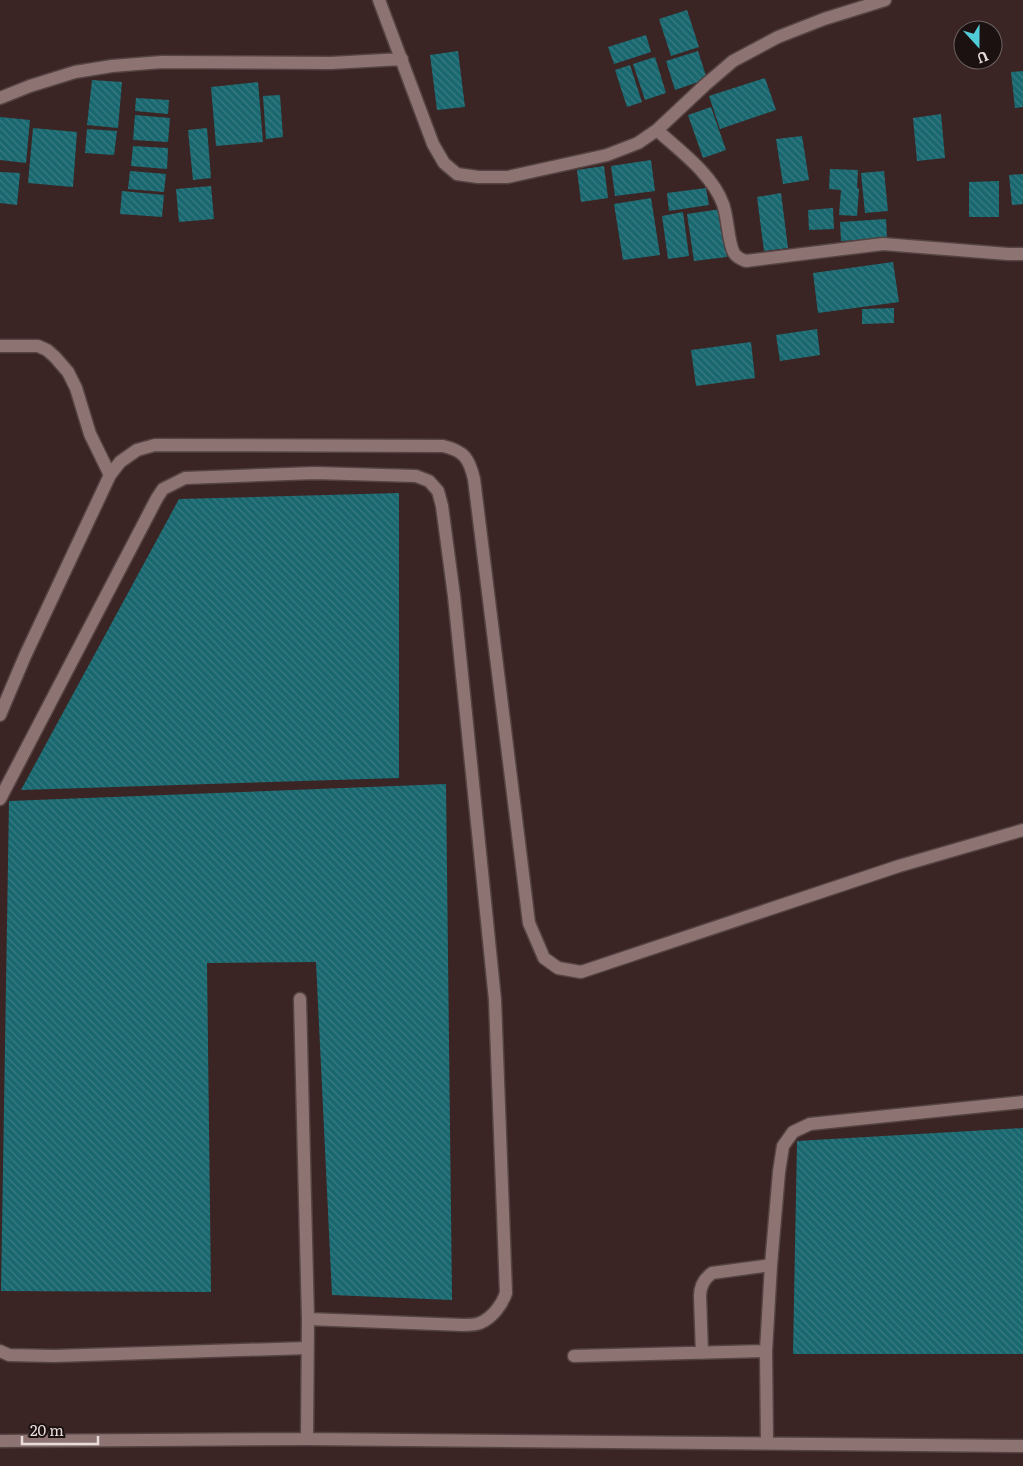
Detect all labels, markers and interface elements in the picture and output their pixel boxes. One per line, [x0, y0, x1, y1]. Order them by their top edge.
north arrow [953, 20, 1003, 70]
text: U [974, 47, 992, 69]
scale bar [22, 1414, 99, 1446]
text: 20 m [30, 1418, 64, 1441]

